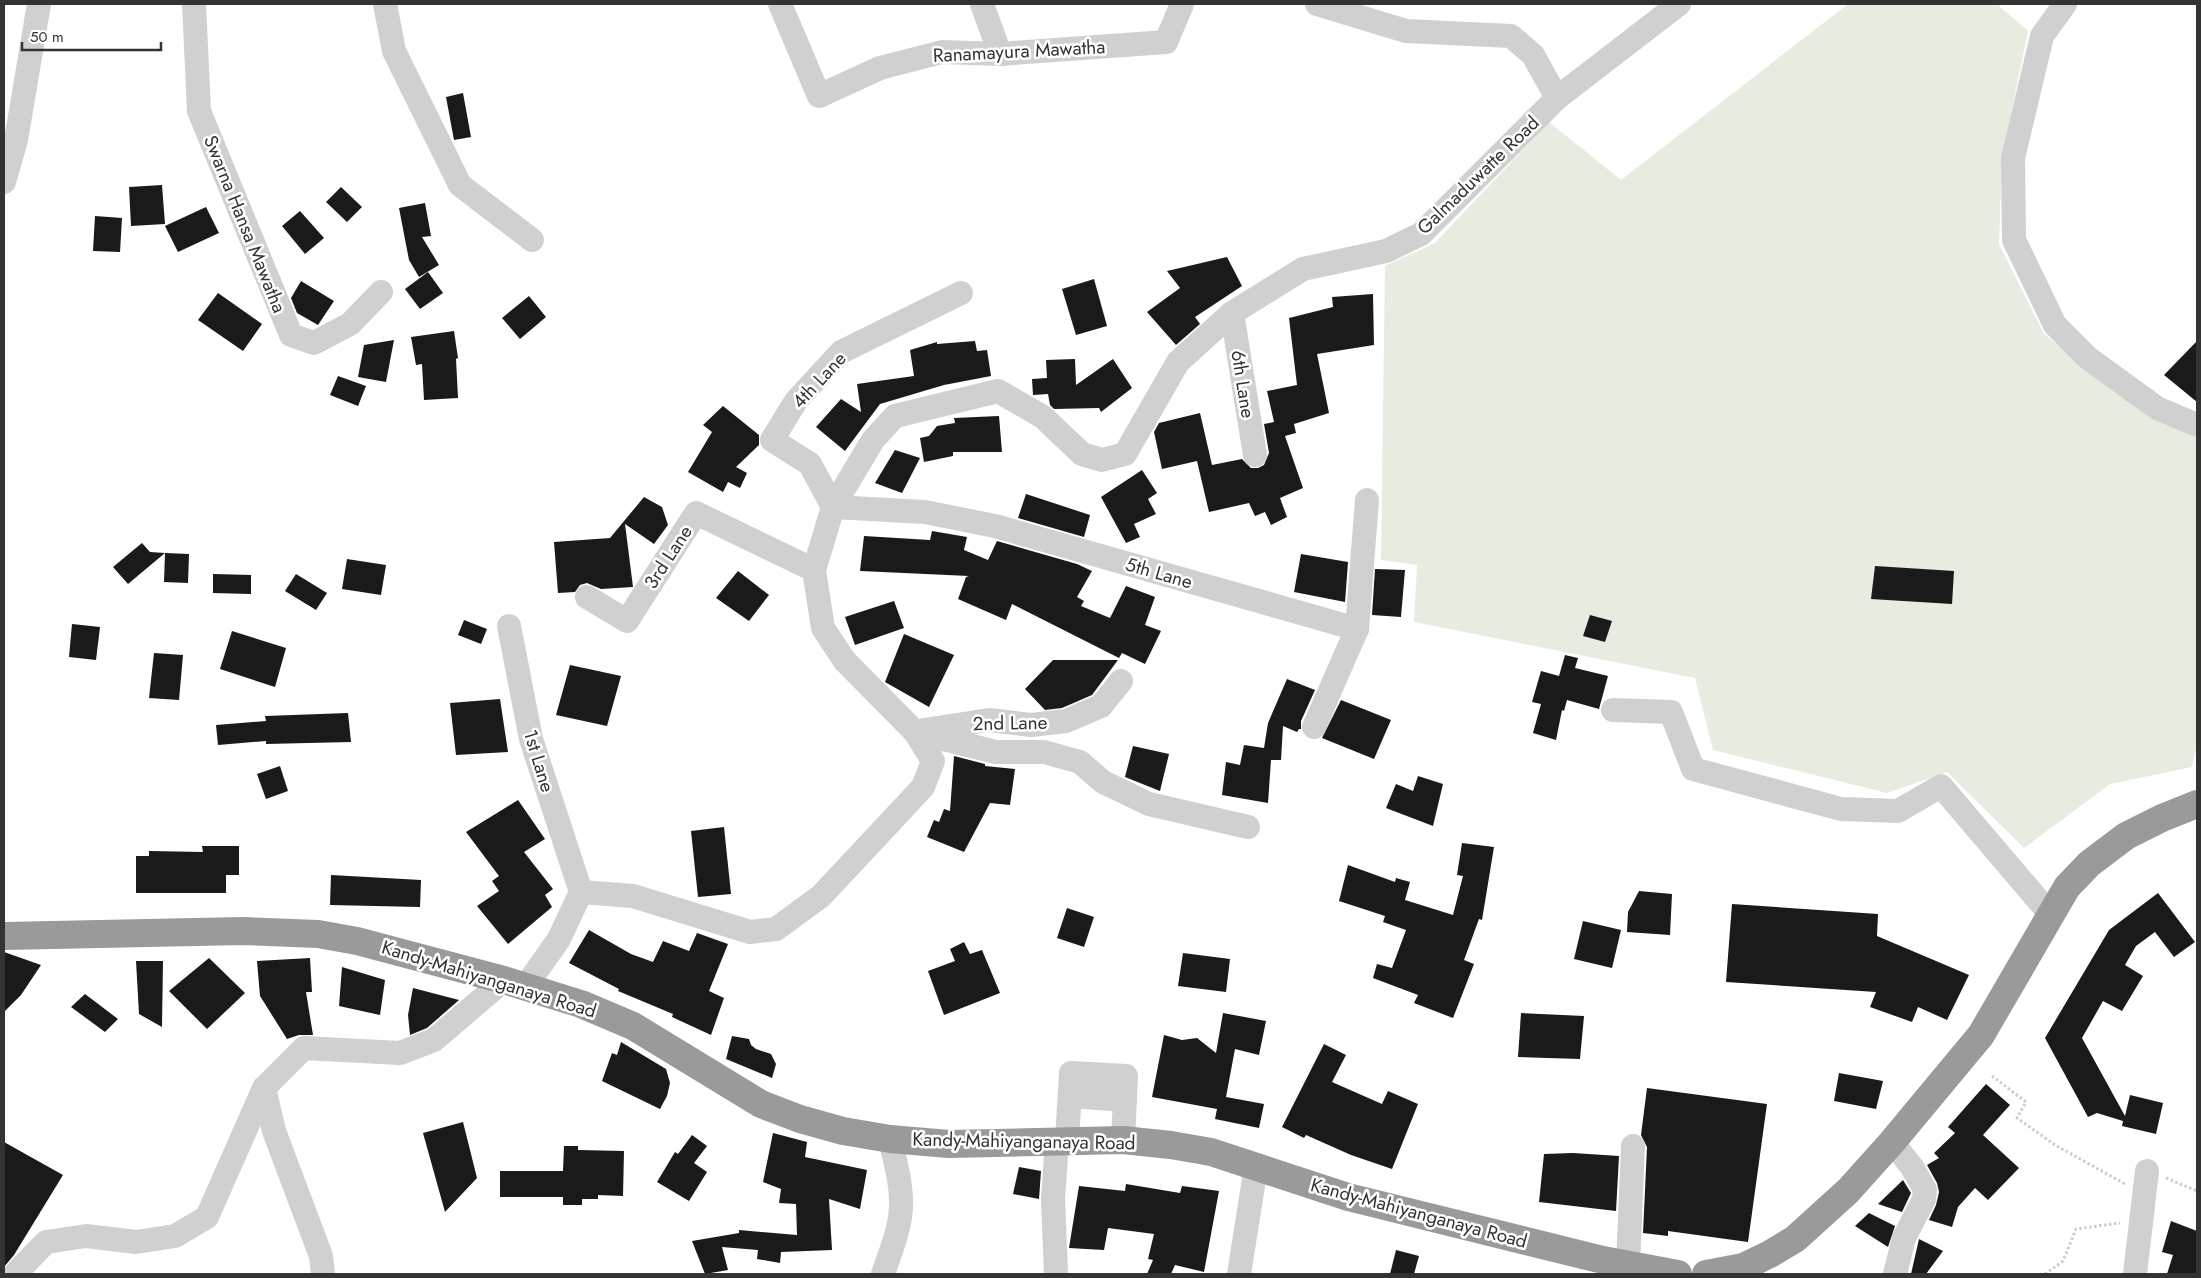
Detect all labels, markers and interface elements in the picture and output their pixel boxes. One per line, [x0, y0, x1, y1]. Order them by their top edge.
scale bar [22, 20, 161, 52]
text: 50 m [30, 26, 64, 48]
street label: Ranamayura Mawatha [932, 33, 1106, 69]
street label: Galmaduwatte Road [1411, 109, 1545, 241]
street label: Swarna Hansa Mawatha [197, 131, 293, 317]
street label: 4th Lane [786, 345, 852, 414]
street label: 6th Lane [1224, 348, 1262, 420]
street label: 3rd Lane [637, 520, 699, 594]
street label: 5th Lane [1122, 551, 1196, 595]
street label: 2nd Lane [972, 709, 1048, 737]
street label: 1st Lane [517, 726, 561, 796]
street label: Kandy-Mahiyanganaya Road [378, 933, 600, 1025]
street label: Kandy-Mahiyanganaya Road [912, 1126, 1136, 1156]
street label: Kandy-Mahiyanganaya Road [1308, 1171, 1530, 1255]

